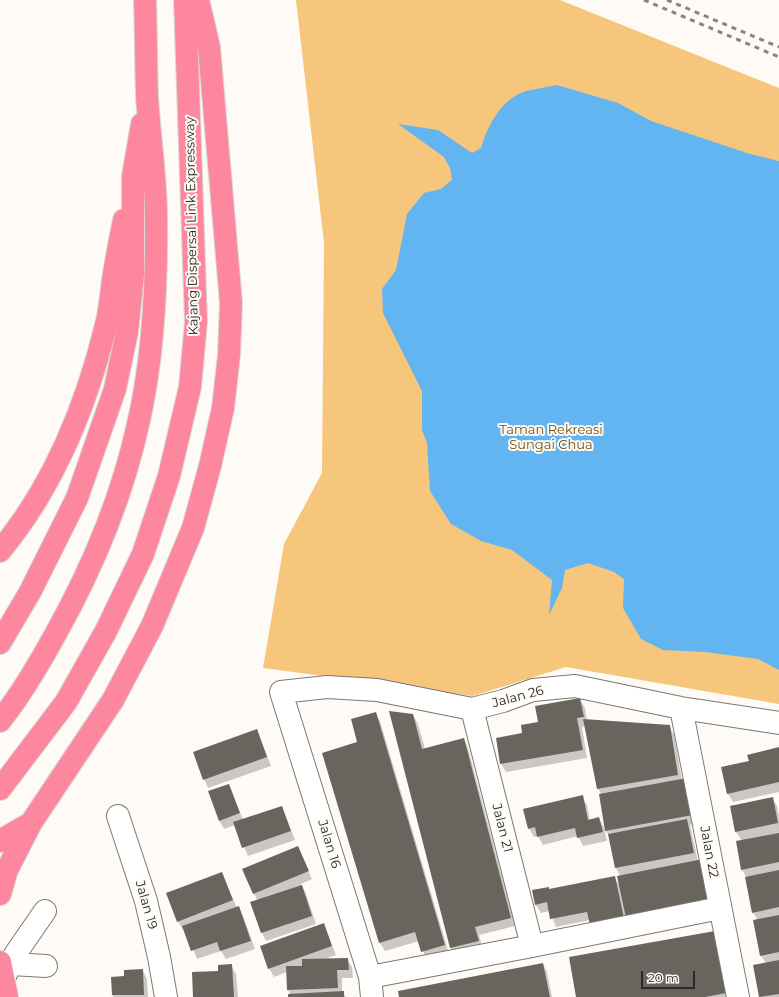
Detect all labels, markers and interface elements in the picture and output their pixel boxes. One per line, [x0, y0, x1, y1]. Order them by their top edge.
street label: Kajang Dispersal Link Expressway [182, 116, 202, 336]
park label: Taman Rekreasi Sungai Chua [499, 422, 603, 453]
street label: Jalan 26 [490, 683, 546, 711]
street label: Jalan 21 [488, 802, 516, 854]
street label: Jalan 16 [314, 818, 344, 870]
street label: Jalan 22 [696, 825, 722, 879]
street label: Jalan 19 [132, 879, 160, 931]
scale bar [643, 963, 697, 989]
text: 20 m [648, 970, 679, 985]

